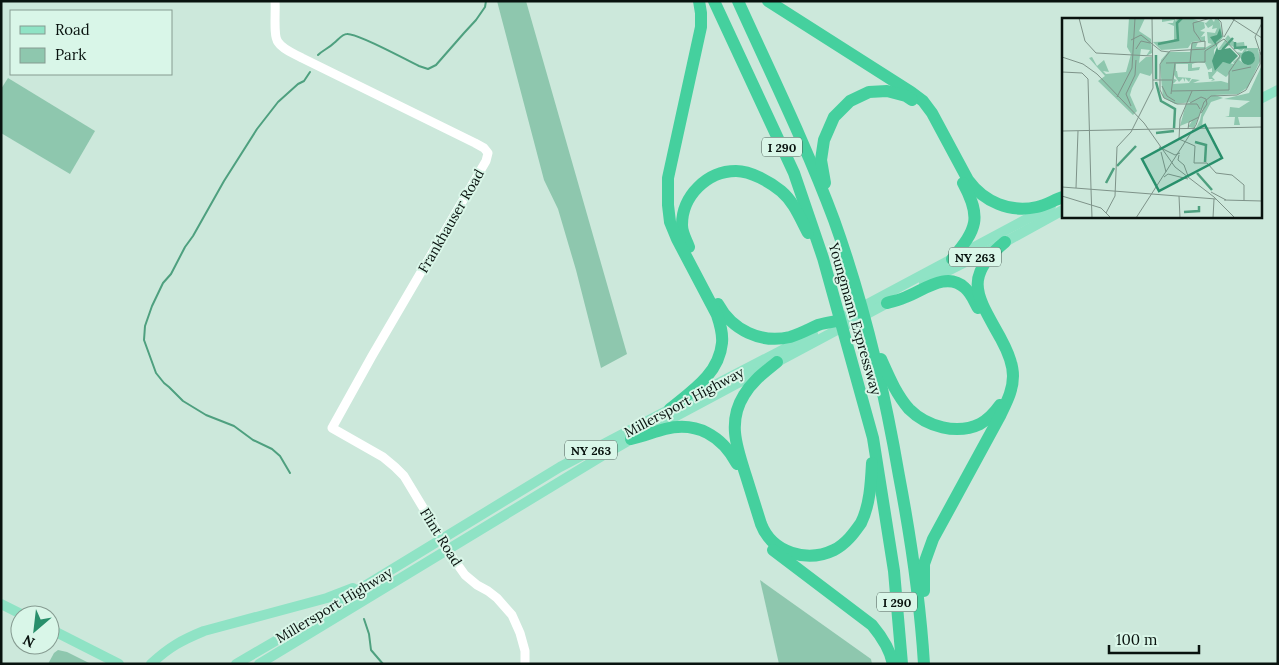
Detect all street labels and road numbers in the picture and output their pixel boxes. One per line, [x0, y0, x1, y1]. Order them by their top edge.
road number: I 290 [762, 138, 802, 156]
street label: Frankhauser Road [414, 166, 488, 276]
street label: Youngmann Expressway [824, 240, 886, 398]
road number: NY 263 [949, 248, 1001, 266]
street label: Millersport Highway [621, 363, 747, 441]
road number: NY 263 [565, 440, 617, 460]
street label: Flint Road [416, 505, 466, 569]
street label: Millersport Highway [272, 563, 396, 647]
road number: I 290 [877, 592, 917, 612]

